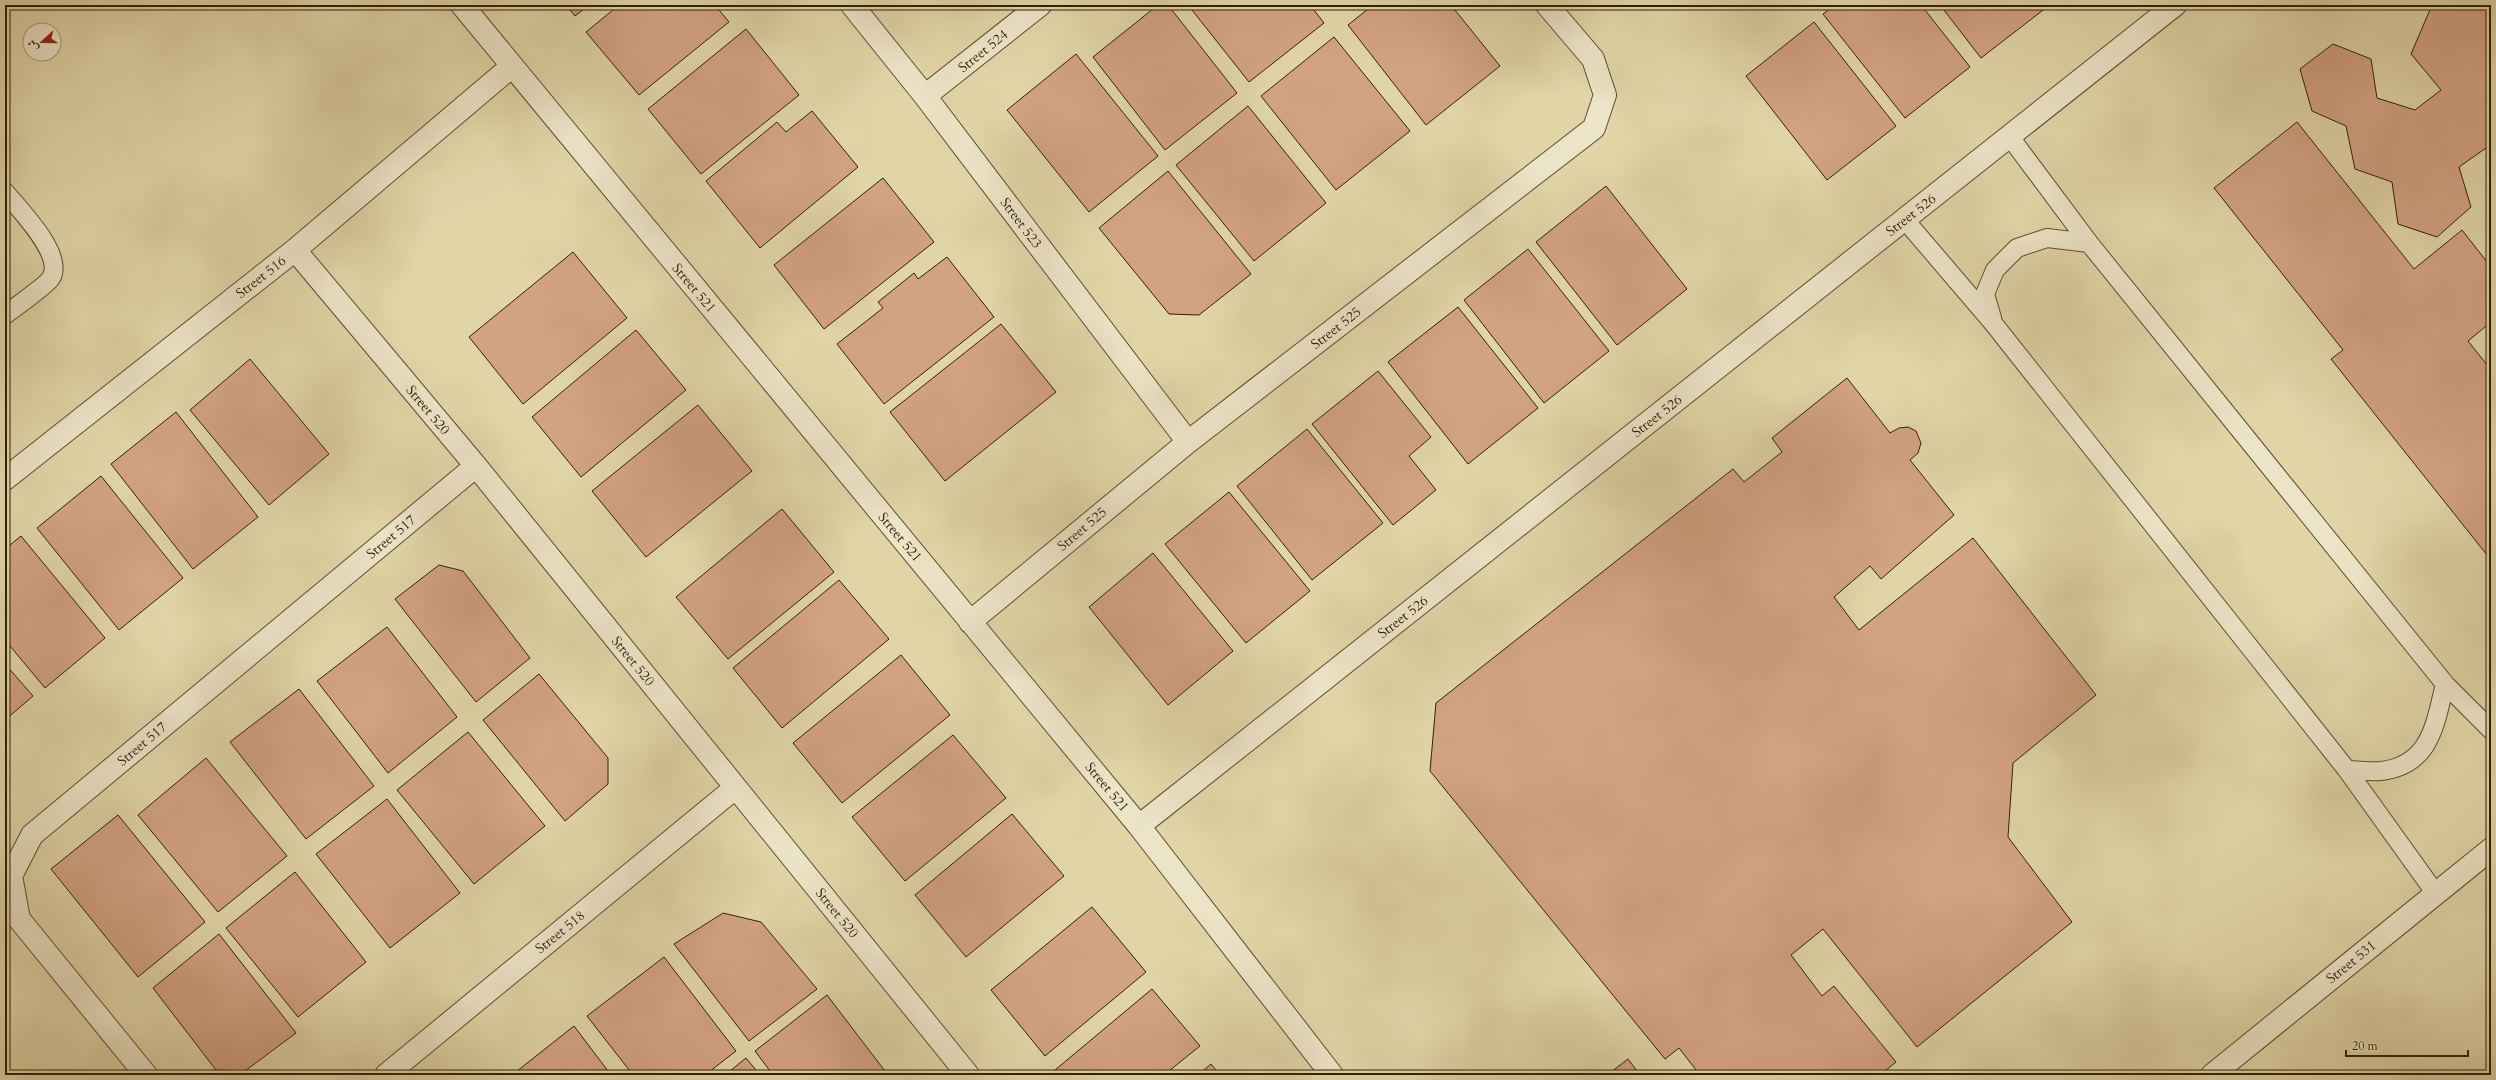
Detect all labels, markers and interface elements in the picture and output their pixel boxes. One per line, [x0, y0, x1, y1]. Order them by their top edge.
north arrow [22, 22, 62, 62]
street label: Street 524 [954, 25, 1012, 77]
text: ش [24, 38, 42, 53]
street label: Street 526 [1882, 189, 1940, 241]
street label: Street 523 [996, 194, 1046, 252]
street label: Street 516 [232, 251, 290, 303]
street label: Street 521 [668, 259, 720, 317]
street label: Street 525 [1307, 302, 1365, 354]
street label: Street 520 [402, 381, 454, 439]
street label: Street 526 [1628, 390, 1686, 442]
street label: Street 525 [1053, 503, 1111, 555]
street label: Street 521 [874, 508, 926, 566]
street label: Street 517 [362, 511, 420, 563]
street label: Street 526 [1374, 591, 1432, 643]
street label: Street 520 [607, 632, 659, 690]
street label: Street 517 [113, 718, 171, 770]
street label: Street 521 [1081, 758, 1133, 816]
street label: Street 520 [811, 884, 863, 942]
street label: Street 518 [531, 906, 589, 958]
street label: Street 531 [2322, 936, 2380, 988]
scale bar [2346, 1032, 2468, 1058]
text: 20 m [2352, 1038, 2379, 1054]

